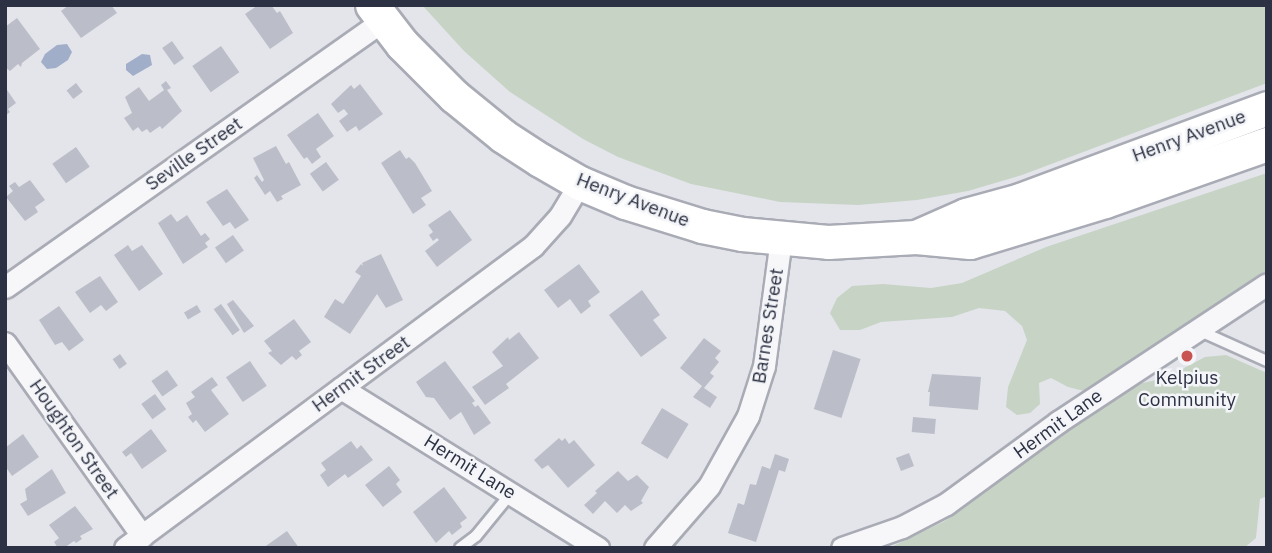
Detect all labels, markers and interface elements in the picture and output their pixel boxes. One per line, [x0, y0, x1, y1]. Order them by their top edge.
street label: Henry Avenue [1129, 105, 1249, 167]
street label: Seville Street [141, 112, 247, 196]
street label: Henry Avenue [573, 168, 693, 232]
street label: Barnes Street [748, 267, 788, 385]
street label: Hermit Street [308, 331, 414, 417]
marker: Kelpius Community [1179, 348, 1195, 364]
place label: Kelpius Community [1138, 367, 1236, 411]
street label: Houghton Street [24, 375, 124, 503]
street label: Hermit Lane [1009, 384, 1107, 464]
street label: Hermit Lane [420, 430, 520, 504]

